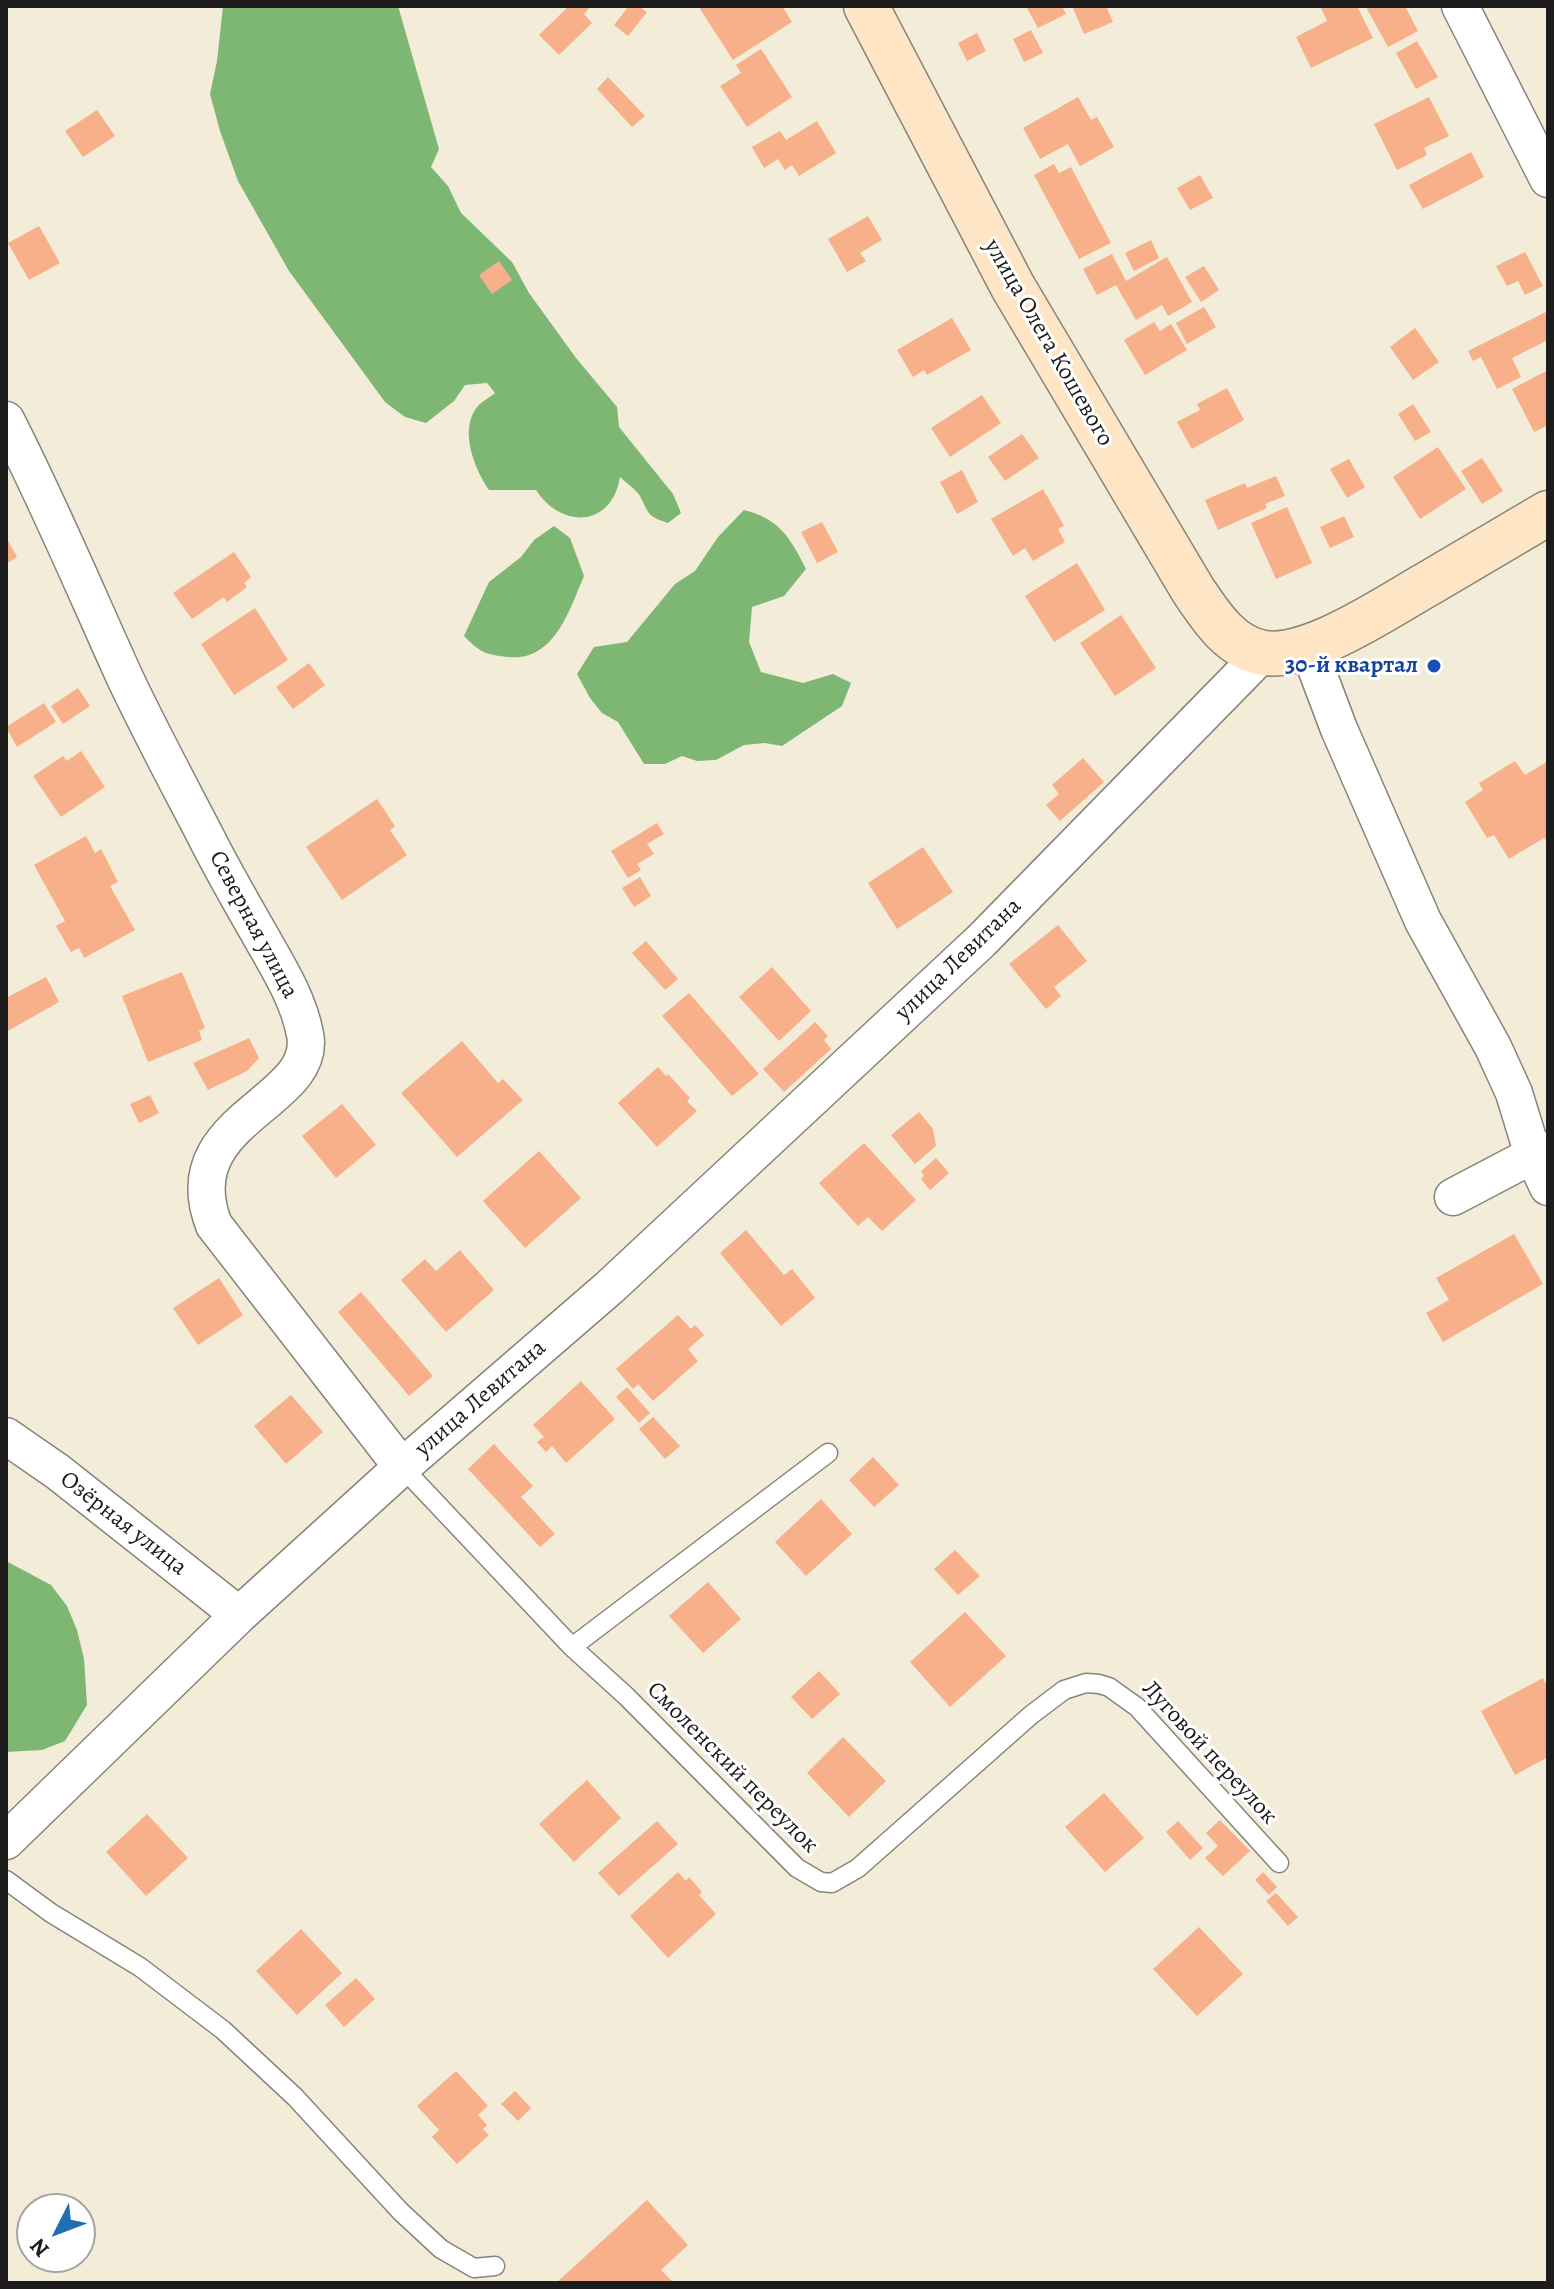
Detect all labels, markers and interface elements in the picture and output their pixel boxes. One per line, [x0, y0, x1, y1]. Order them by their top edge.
street label: улица Олега Кошевого [977, 234, 1119, 452]
place label: 30-й квартал [1285, 652, 1418, 680]
marker: 30-й квартал [1425, 657, 1443, 675]
street label: Северная улица [202, 846, 304, 1004]
street label: улица Левитана [890, 893, 1028, 1027]
street label: улица Левитана [410, 1334, 552, 1464]
street label: Озёрная улица [54, 1466, 192, 1582]
street label: Луговой переулок [1135, 1675, 1283, 1831]
street label: Смоленский переулок [640, 1676, 824, 1860]
north arrow [16, 2193, 96, 2273]
text: N [23, 2232, 56, 2264]

